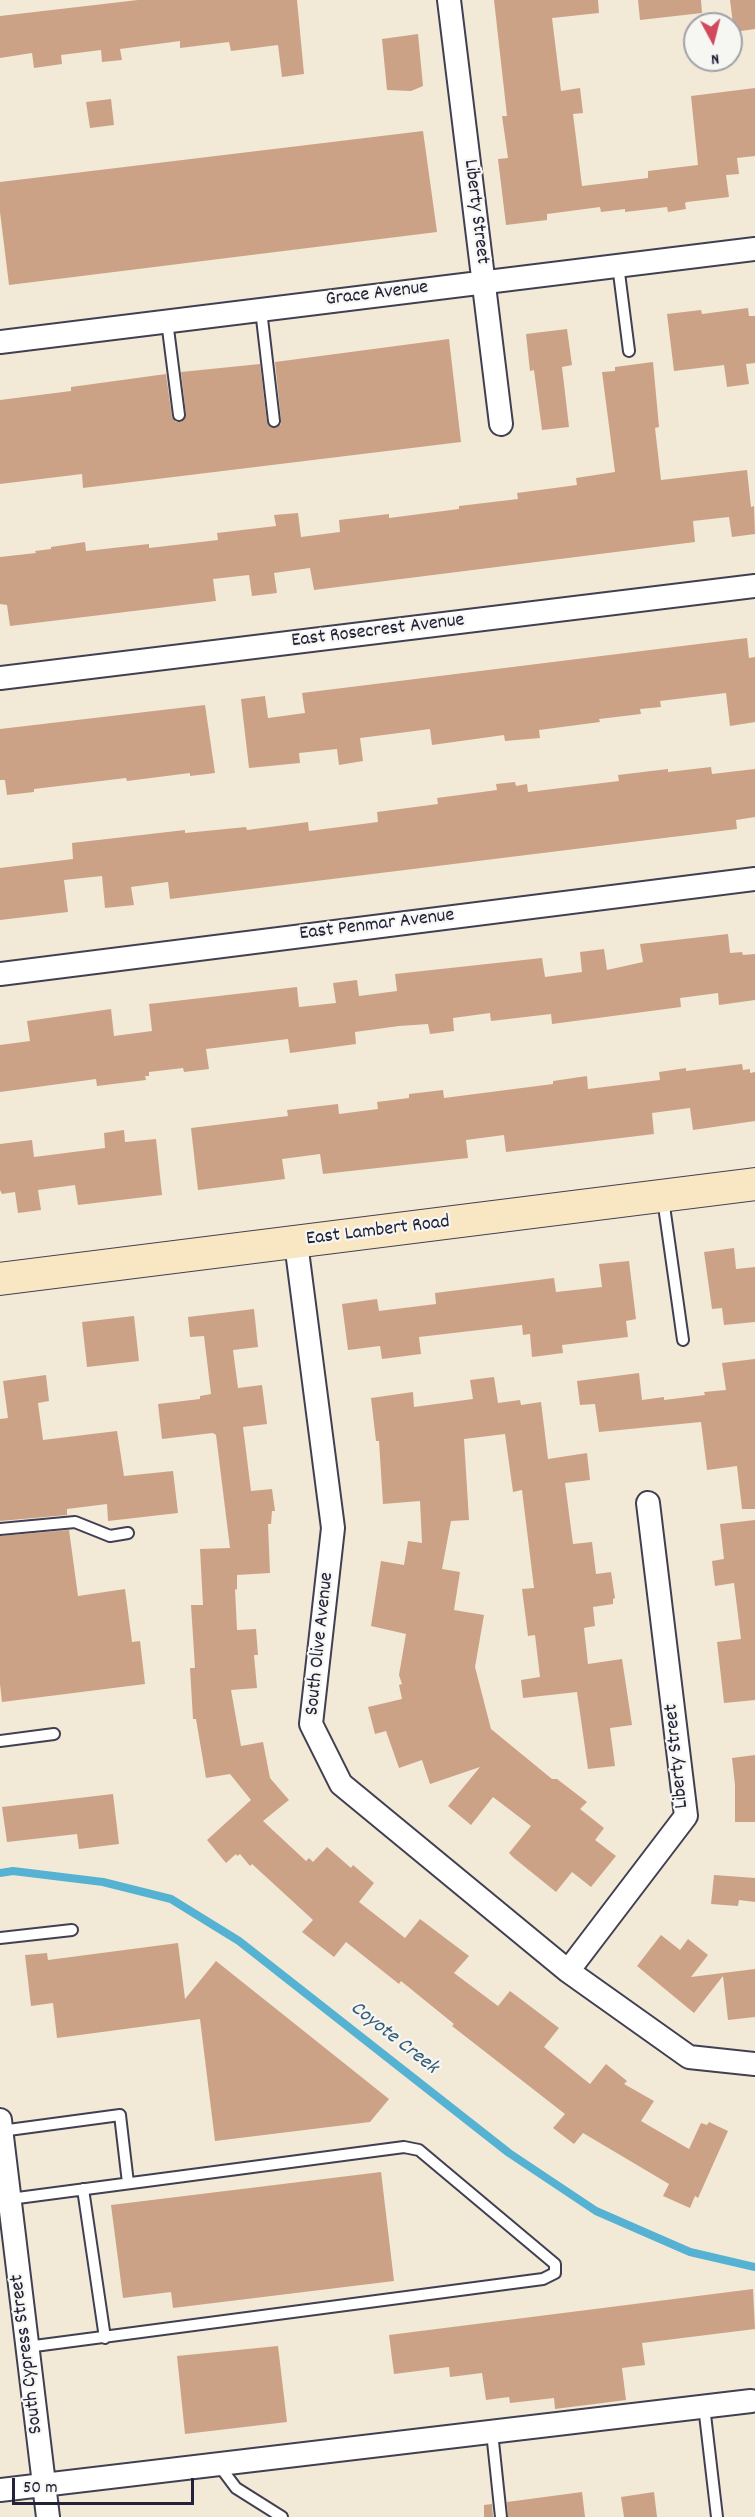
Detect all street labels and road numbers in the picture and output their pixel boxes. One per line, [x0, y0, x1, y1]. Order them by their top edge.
street label: Liberty Street [457, 158, 493, 266]
street label: Grace Avenue [324, 277, 430, 313]
street label: East Rosecrest Avenue [290, 609, 466, 655]
street label: East Penmar Avenue [298, 905, 456, 947]
street label: East Lambert Road [305, 1211, 451, 1253]
street label: South Olive Avenue [302, 1571, 340, 1717]
street label: Liberty Street [661, 1702, 695, 1810]
street label: South Cypress Street [6, 2273, 50, 2435]

